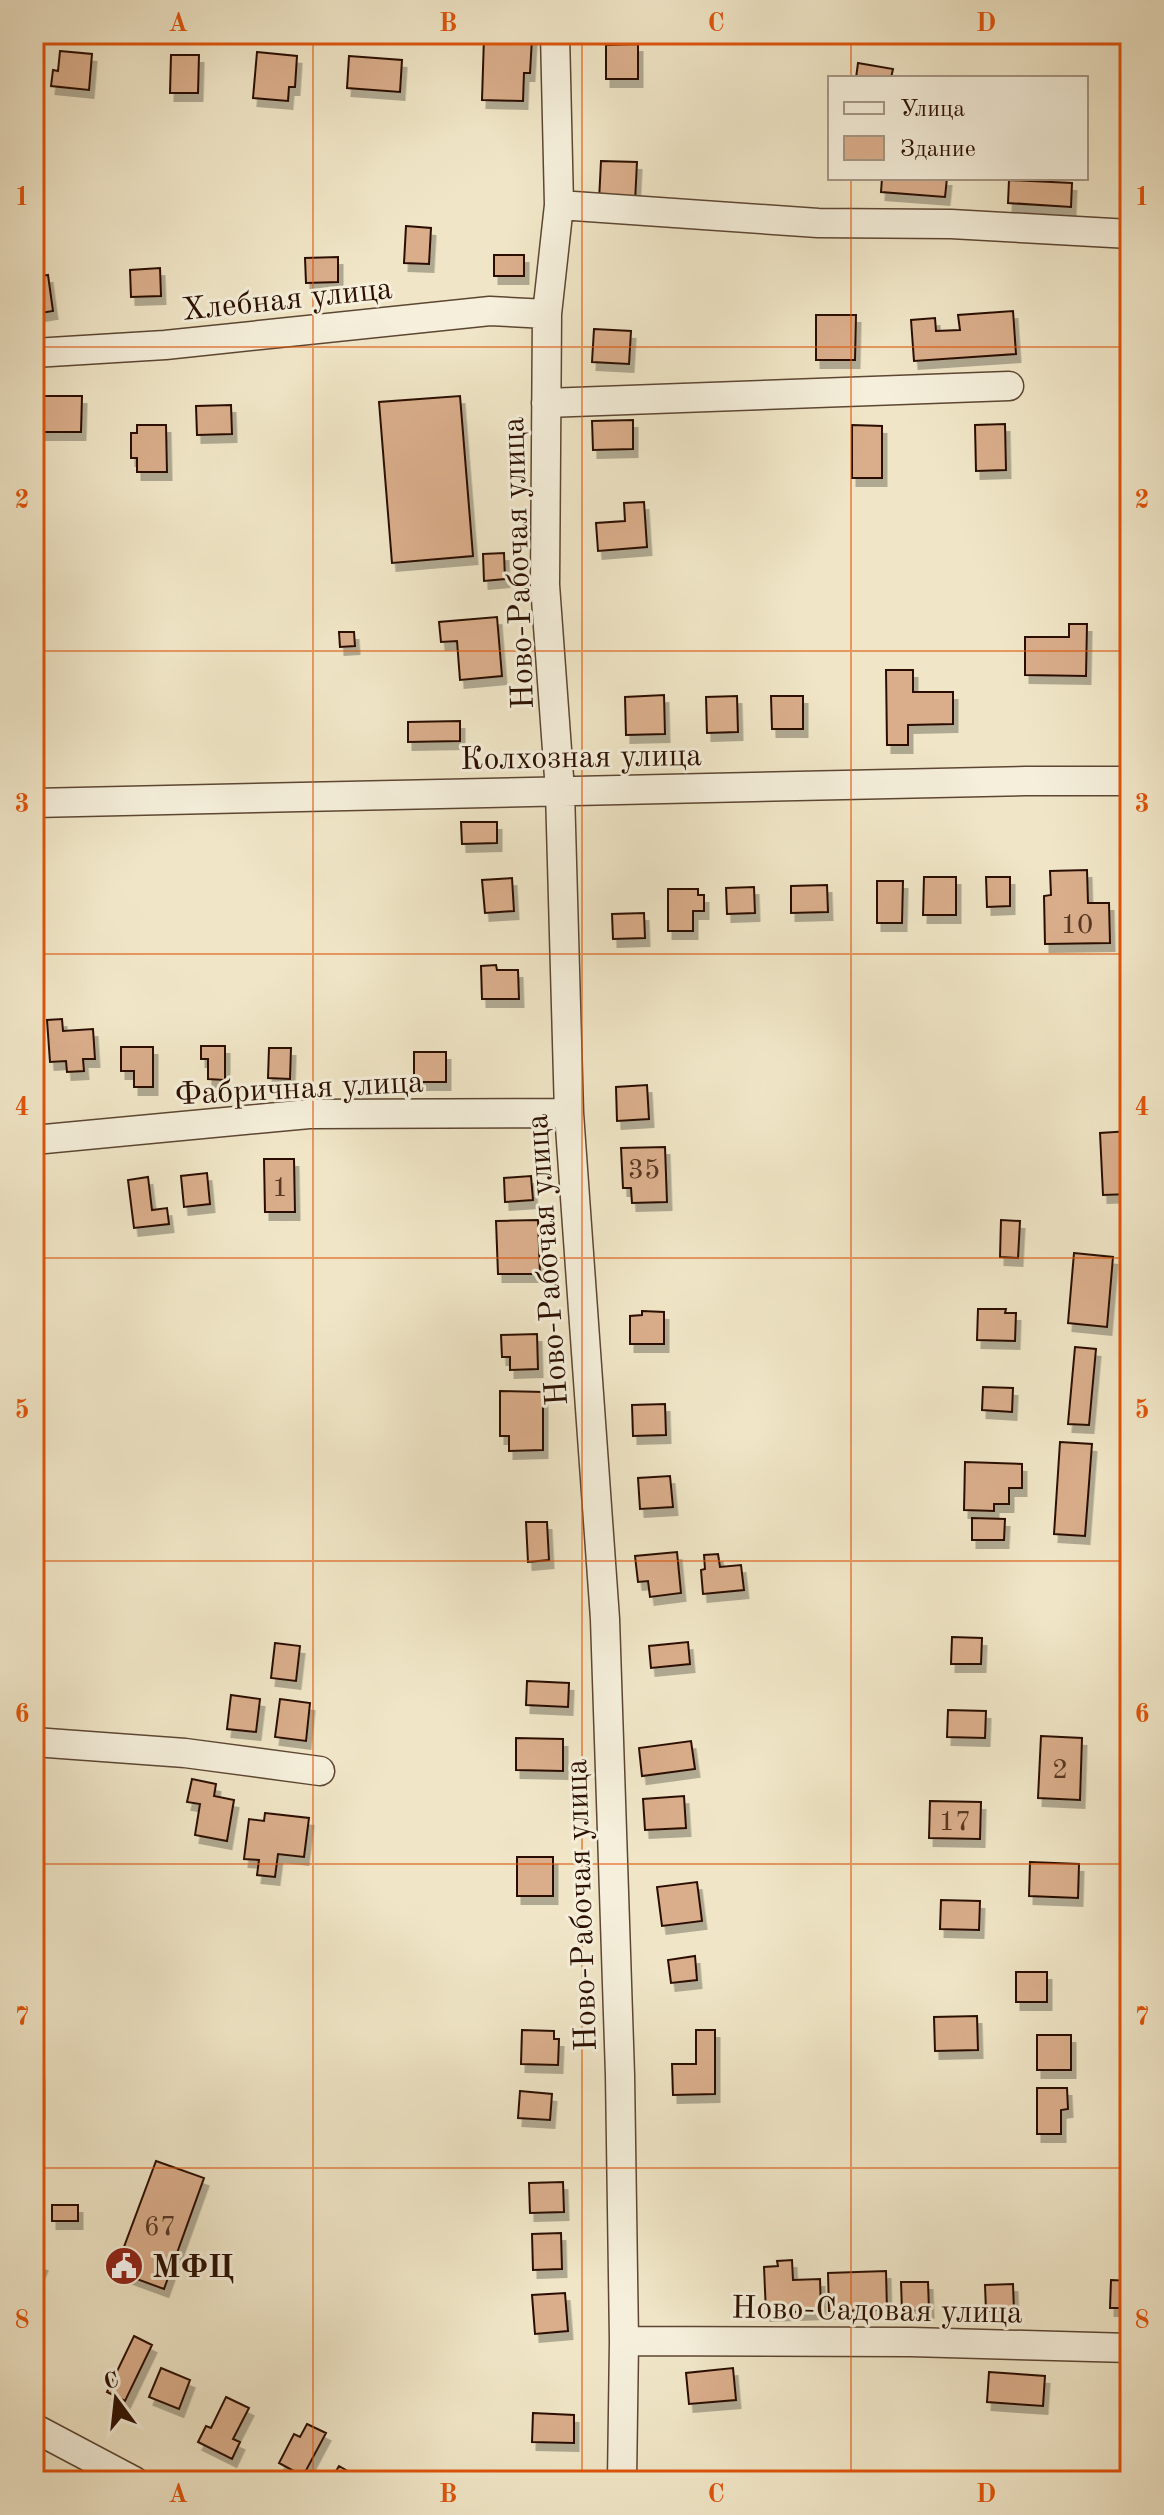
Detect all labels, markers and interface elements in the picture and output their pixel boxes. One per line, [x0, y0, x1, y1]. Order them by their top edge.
text: A [168, 11, 188, 37]
text: B [439, 11, 457, 37]
text: C [707, 11, 725, 37]
text: D [976, 11, 996, 37]
legend [828, 76, 1088, 180]
text: Улица [900, 98, 965, 122]
text: Здание [900, 138, 976, 162]
text: 1 [14, 185, 30, 211]
text: 1 [1134, 185, 1150, 211]
street label: Хлебная улица [180, 274, 394, 328]
street label: Ново-Рабочая улица [499, 416, 541, 710]
text: 2 [14, 488, 30, 514]
text: 2 [1134, 488, 1150, 514]
street label: Колхозная улица [460, 741, 702, 777]
text: 3 [14, 792, 30, 818]
text: 3 [1134, 792, 1150, 818]
house number: 10 [1061, 912, 1093, 940]
street label: Фабричная улица [174, 1067, 425, 1112]
text: 4 [14, 1095, 30, 1121]
text: 4 [1134, 1095, 1150, 1121]
street label: Ново-Рабочая улица [523, 1112, 575, 1407]
house number: 35 [628, 1157, 660, 1185]
house number: 1 [272, 1175, 288, 1203]
text: 5 [14, 1398, 30, 1424]
text: 5 [1134, 1398, 1150, 1424]
text: 6 [14, 1702, 30, 1728]
text: 6 [1134, 1702, 1150, 1728]
house number: 2 [1052, 1757, 1068, 1785]
street label: Ново-Рабочая улица [562, 1758, 604, 2052]
house number: 17 [939, 1809, 971, 1837]
text: 7 [14, 2005, 30, 2031]
text: 7 [1134, 2005, 1150, 2031]
house number: 67 [144, 2214, 176, 2242]
public building icon: МФЦ [103, 2245, 145, 2287]
place label: МФЦ [152, 2253, 234, 2285]
street label: Ново-Садовая улица [731, 2293, 1023, 2331]
text: 8 [14, 2308, 30, 2334]
text: 8 [1134, 2308, 1150, 2334]
north arrow [76, 2359, 156, 2439]
text: С [101, 2369, 121, 2394]
text: A [168, 2482, 188, 2508]
text: B [439, 2482, 457, 2508]
text: C [707, 2482, 725, 2508]
text: D [976, 2482, 996, 2508]

